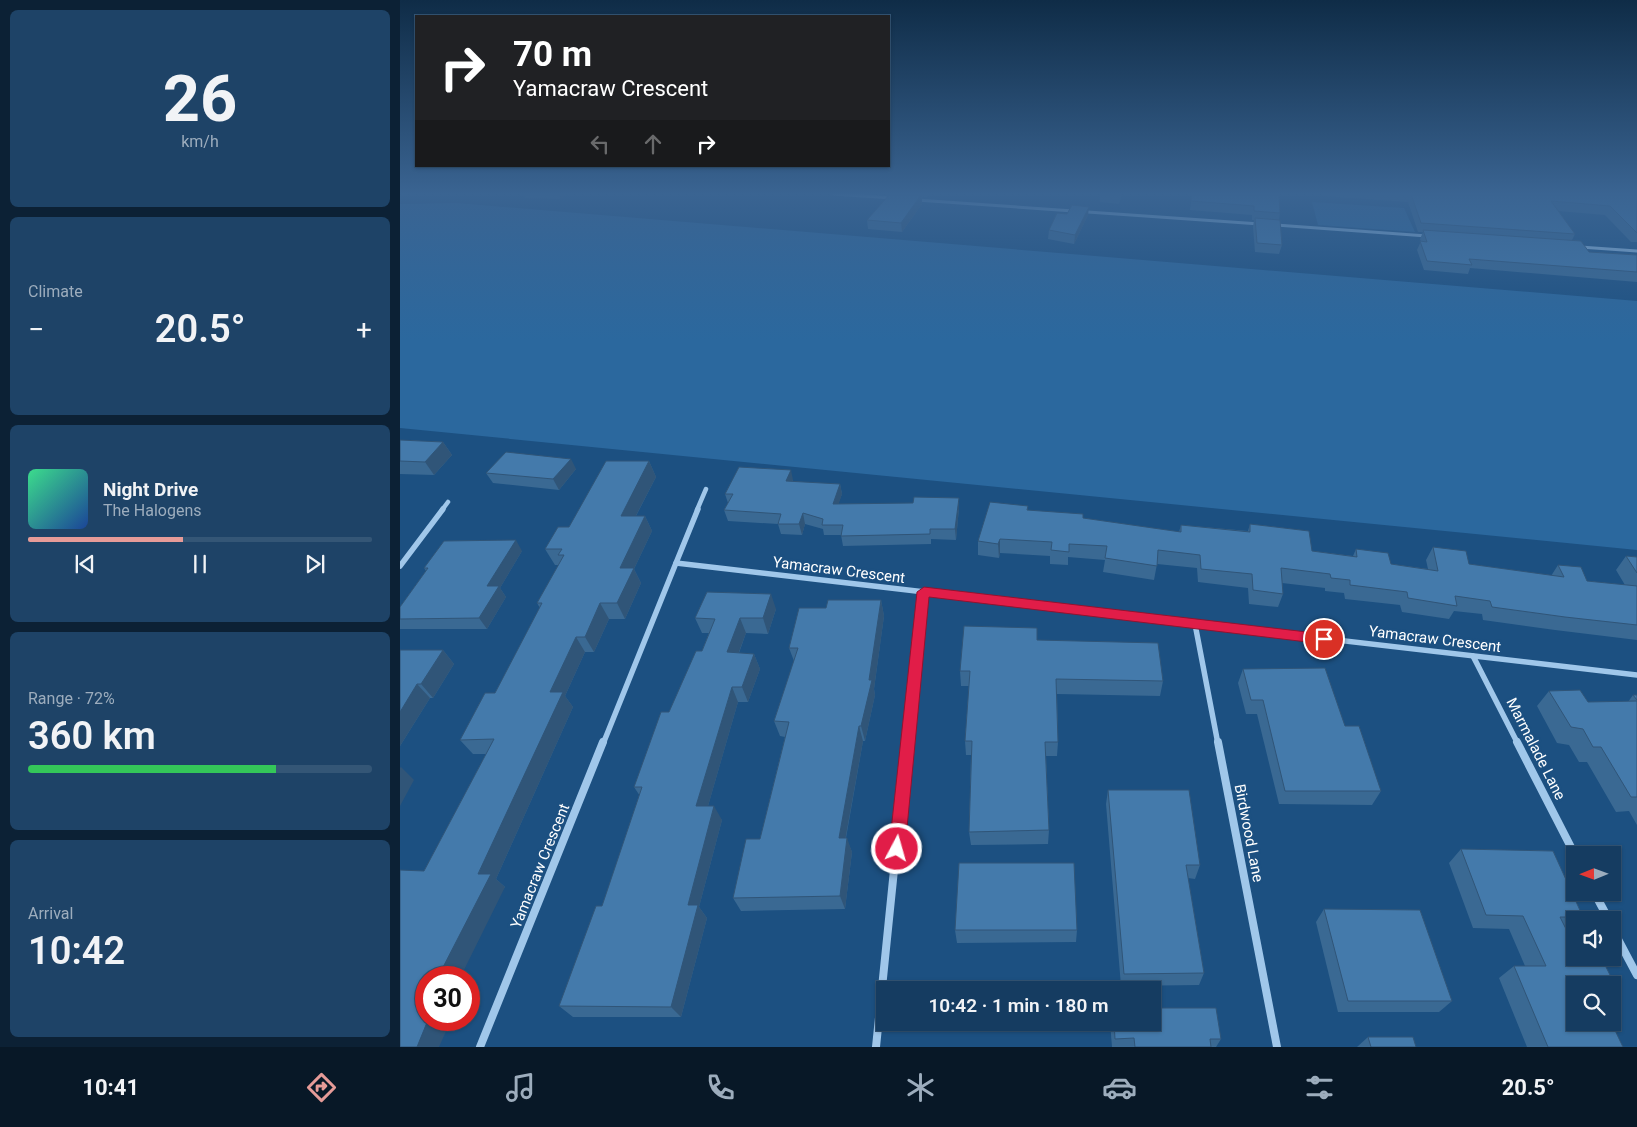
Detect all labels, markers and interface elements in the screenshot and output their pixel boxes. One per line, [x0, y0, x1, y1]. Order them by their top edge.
text: 70 m [513, 34, 592, 75]
icon: right [430, 35, 495, 100]
text: 26 [163, 61, 237, 137]
text: Yamacraw Crescent [513, 76, 708, 101]
icon: left [586, 130, 614, 158]
icon: ahead [639, 130, 667, 158]
icon: right [692, 130, 720, 158]
text: km/h [181, 132, 219, 151]
text: Climate [28, 282, 83, 301]
text: 20.5° [155, 307, 245, 351]
text: − [28, 313, 44, 346]
text: + [356, 313, 372, 346]
text: Night Drive [103, 478, 198, 501]
text: The Halogens [103, 501, 202, 520]
icon: previous [71, 550, 99, 578]
icon: pause [186, 550, 214, 578]
icon: next [301, 550, 329, 578]
street label: Yamacraw Crescent [772, 553, 906, 587]
pin [1303, 618, 1345, 660]
street label: Yamacraw Crescent [1368, 622, 1502, 656]
icon: arrive [1310, 625, 1338, 653]
text: Range · 72% [28, 689, 115, 708]
street label: Marmalade Lane [1503, 695, 1569, 803]
text: 360 km [28, 714, 156, 758]
street label: Birdwood Lane [1231, 782, 1267, 884]
street label: Yamacraw Crescent [507, 801, 573, 931]
position arrow [870, 822, 922, 874]
north arrow [1566, 846, 1621, 901]
map controls [1566, 846, 1621, 1031]
text: Arrival [28, 904, 73, 923]
button: sound [1566, 911, 1621, 966]
text: 10:42 [28, 929, 125, 973]
speed limit sign: 30 [415, 966, 480, 1031]
button: search [1566, 976, 1621, 1031]
text: 10:42 · 1 min · 180 m [928, 994, 1109, 1017]
icon: directions [304, 1070, 339, 1105]
icon: music [503, 1070, 538, 1105]
icon: phone [703, 1070, 738, 1105]
icon: climate [903, 1070, 938, 1105]
icon: car [1102, 1070, 1137, 1105]
icon: filters [1302, 1070, 1337, 1105]
text: 10:41 [82, 1075, 139, 1100]
text: 20.5° [1502, 1075, 1555, 1100]

